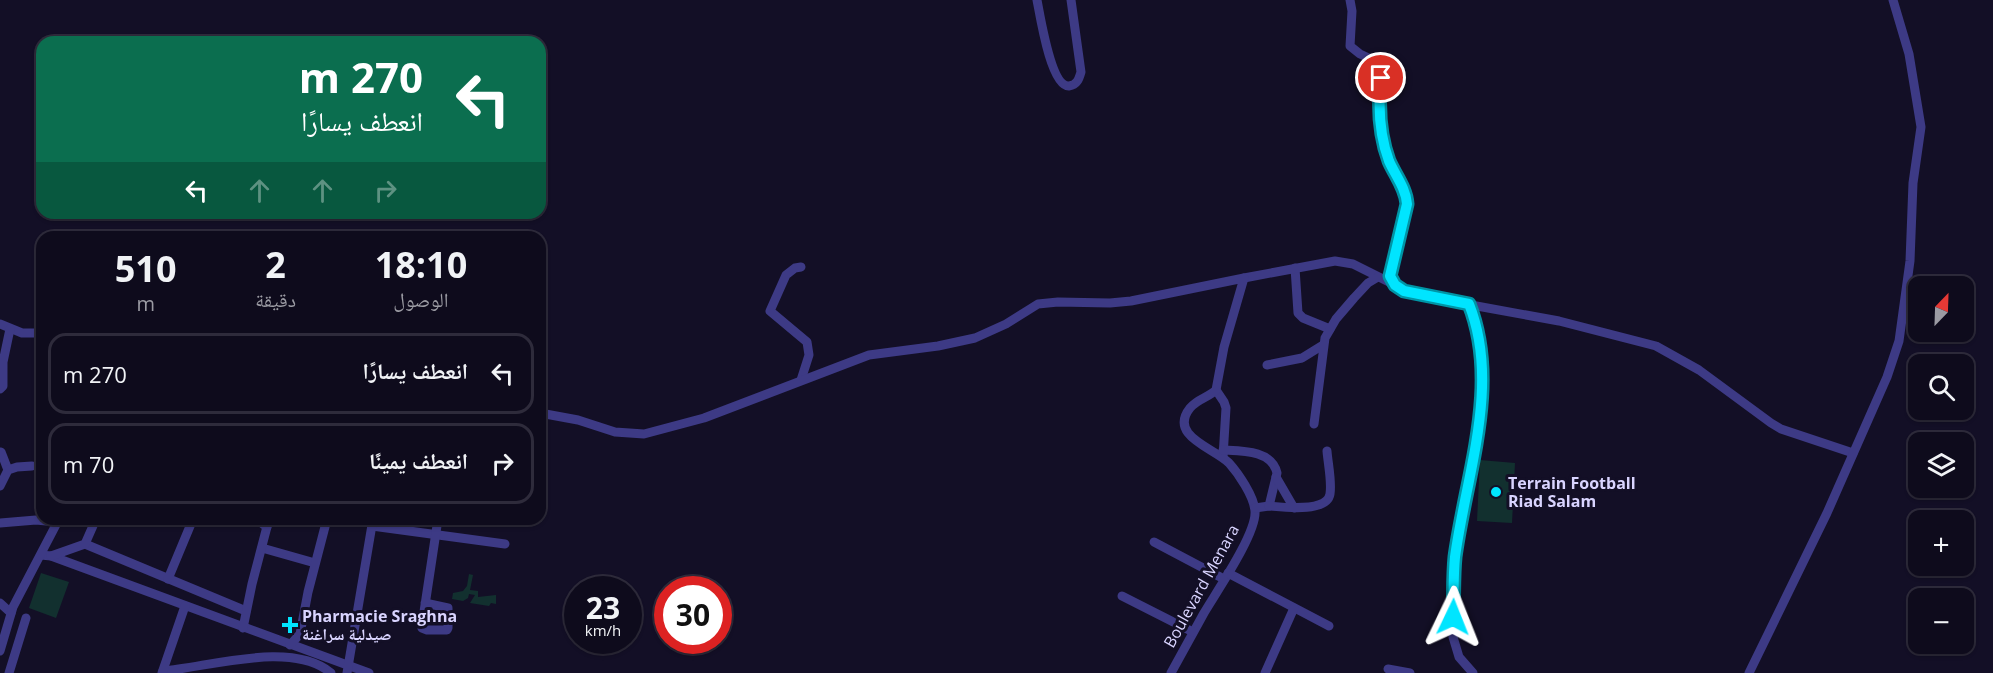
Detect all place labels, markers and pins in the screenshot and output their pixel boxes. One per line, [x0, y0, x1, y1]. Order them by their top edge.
pin [1355, 52, 1406, 103]
place label: Terrain Football Riad Salam [1508, 472, 1636, 512]
marker: Terrain Football Riad Salam [1489, 485, 1503, 499]
place label: Pharmacie Sraghna صيدلية سراغنة [302, 605, 457, 645]
marker: Pharmacie Sraghna صيدلية سراغنة [283, 618, 297, 632]

